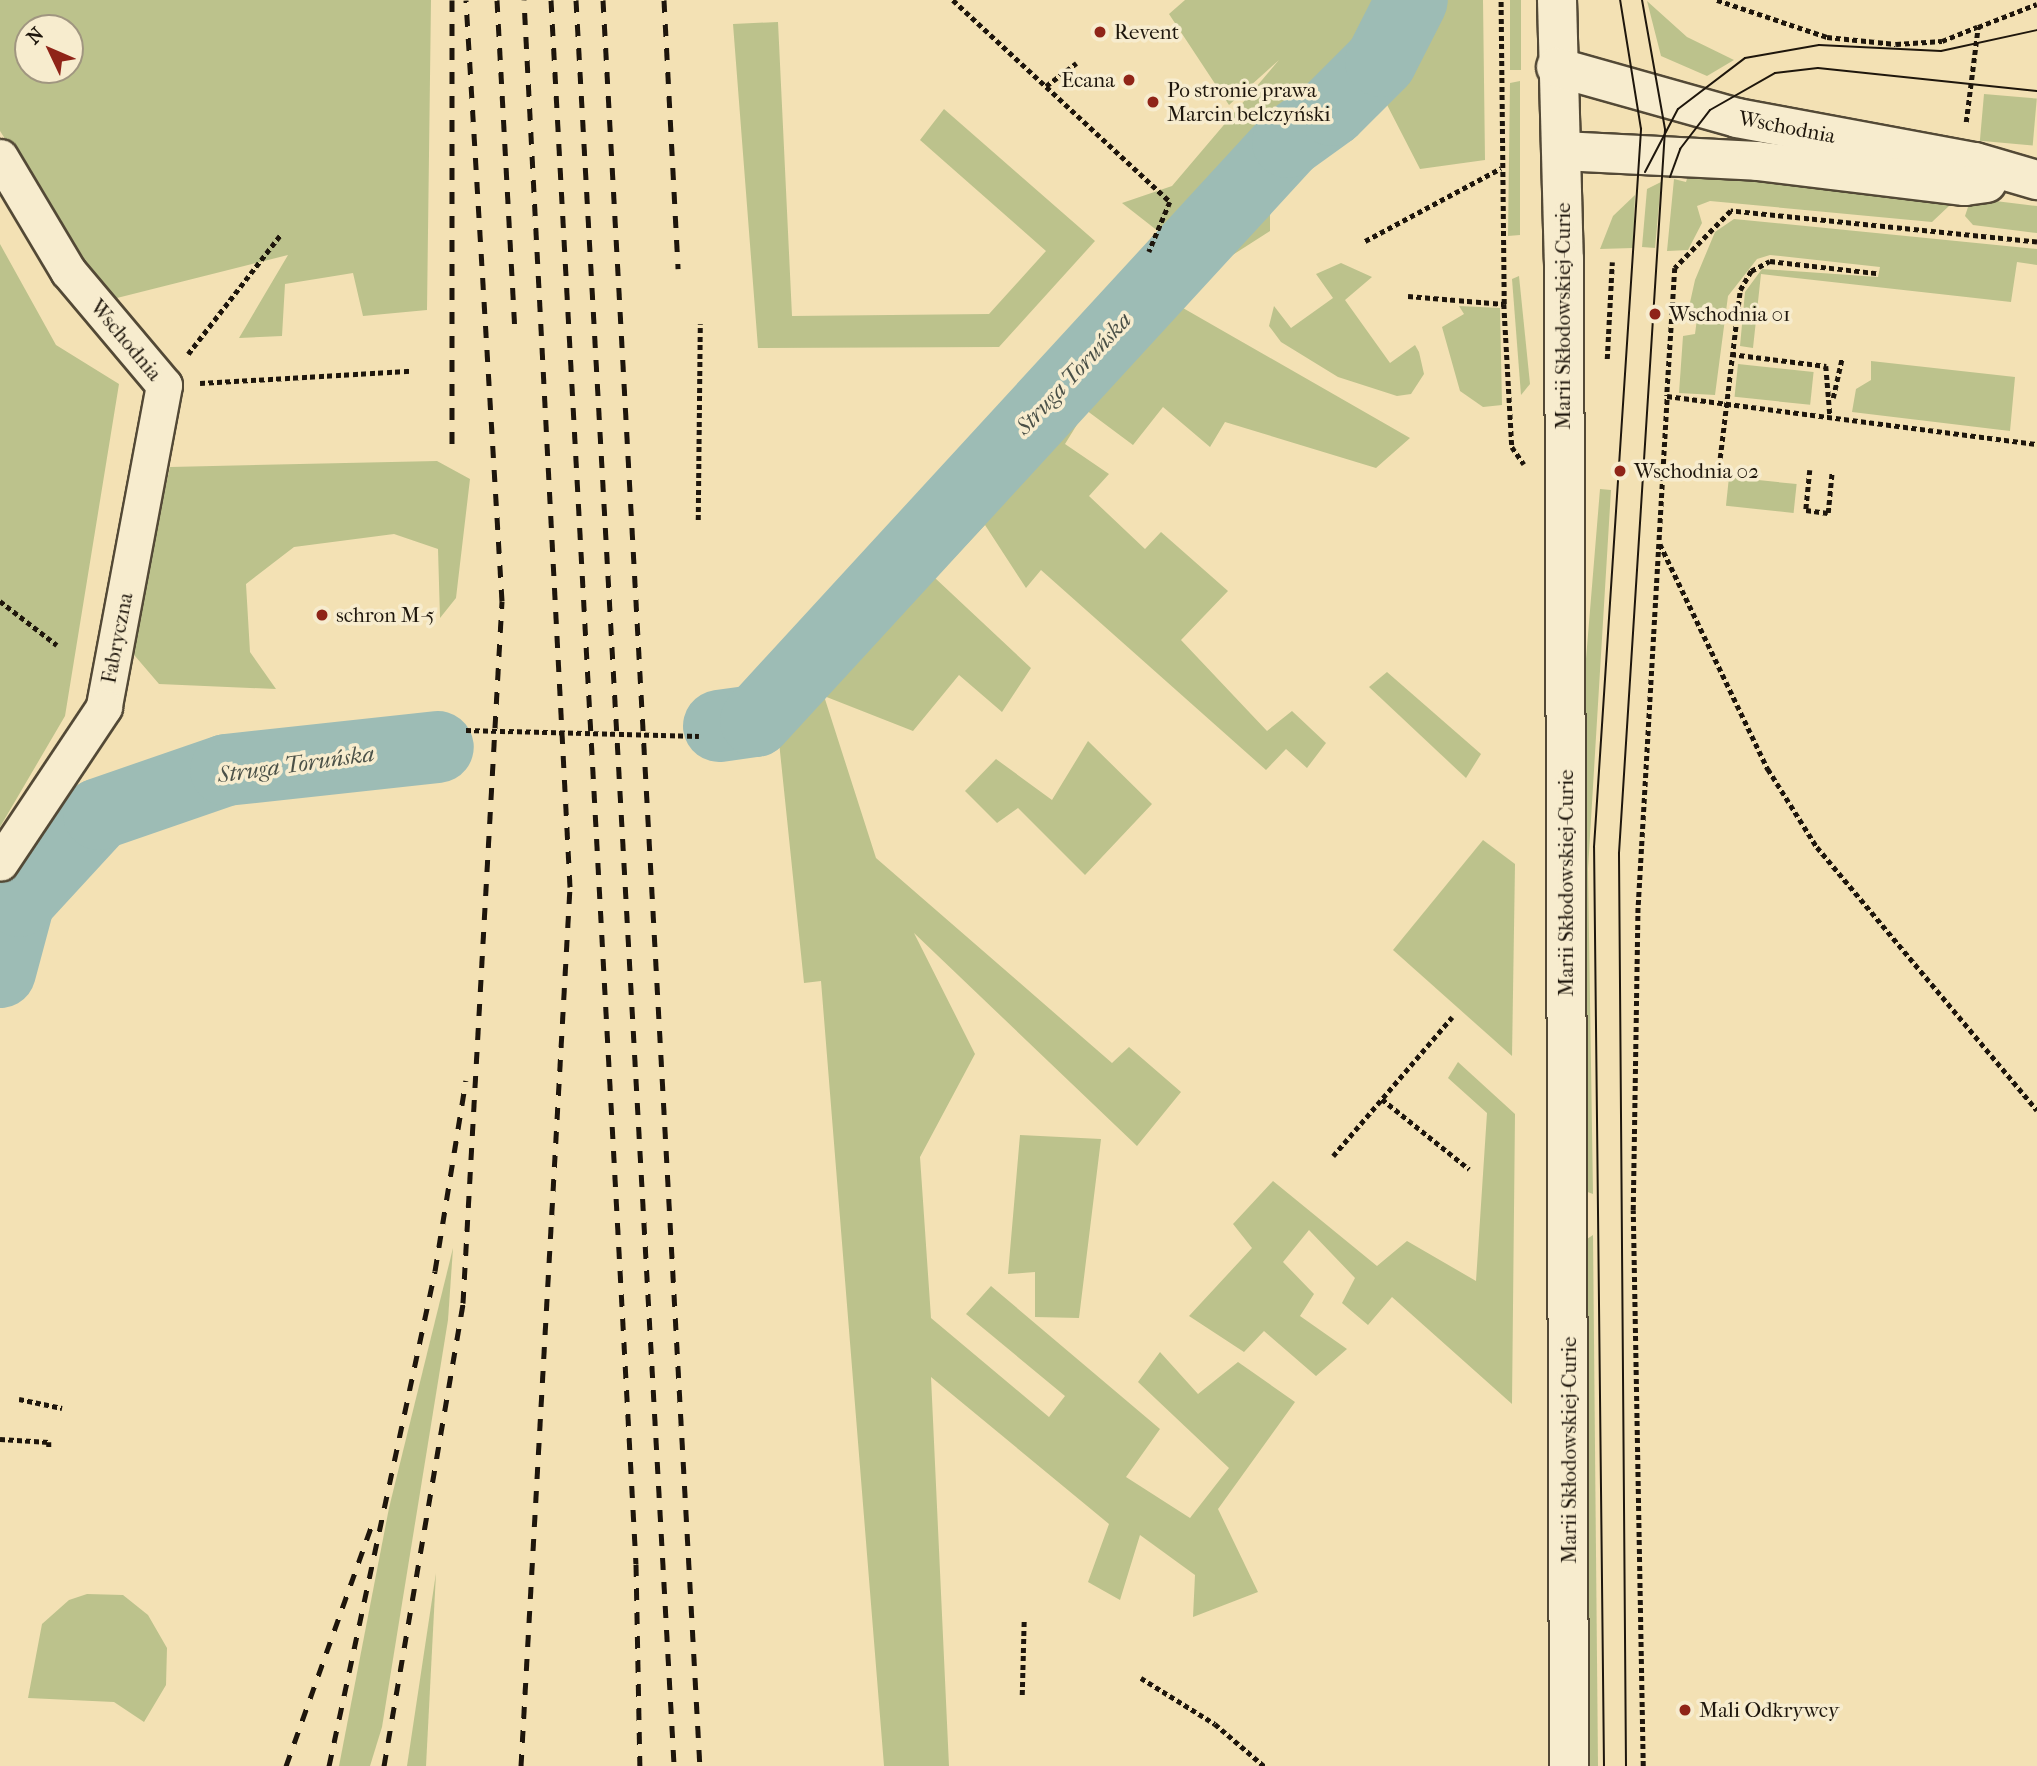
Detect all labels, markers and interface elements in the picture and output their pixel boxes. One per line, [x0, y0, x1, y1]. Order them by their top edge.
north arrow [14, 14, 84, 84]
place label: Revent [1114, 19, 1179, 45]
text: N [22, 23, 48, 49]
marker: Revent [1092, 24, 1108, 40]
place label: Ecana [1061, 67, 1115, 93]
marker: Ecana [1121, 72, 1137, 88]
place label: Po stronie prawa Marcin belczyński [1167, 77, 1331, 127]
marker: Po stronie prawa Marcin belczyński [1145, 94, 1161, 110]
street label: Wschodnia [1736, 105, 1838, 149]
street label: Marii Skłodowskiej-Curie [1550, 202, 1576, 430]
street label: Wschodnia [85, 294, 167, 386]
place label: Wschodnia 01 [1669, 301, 1791, 327]
marker: Wschodnia 01 [1647, 306, 1663, 322]
water label: Struga Toruńska [1010, 307, 1138, 441]
place label: Wschodnia 02 [1634, 458, 1759, 484]
marker: Wschodnia 02 [1612, 463, 1628, 479]
street label: Fabryczna [96, 590, 138, 686]
place label: schron M-5 [336, 602, 434, 628]
marker: schron M-5 [314, 607, 330, 623]
water label: Struga Toruńska [216, 740, 376, 790]
street label: Marii Skłodowskiej-Curie [1553, 769, 1579, 997]
street label: Marii Skłodowskiej-Curie [1556, 1336, 1582, 1564]
place label: Mali Odkrywcy [1699, 1697, 1839, 1723]
marker: Mali Odkrywcy [1677, 1702, 1693, 1718]

